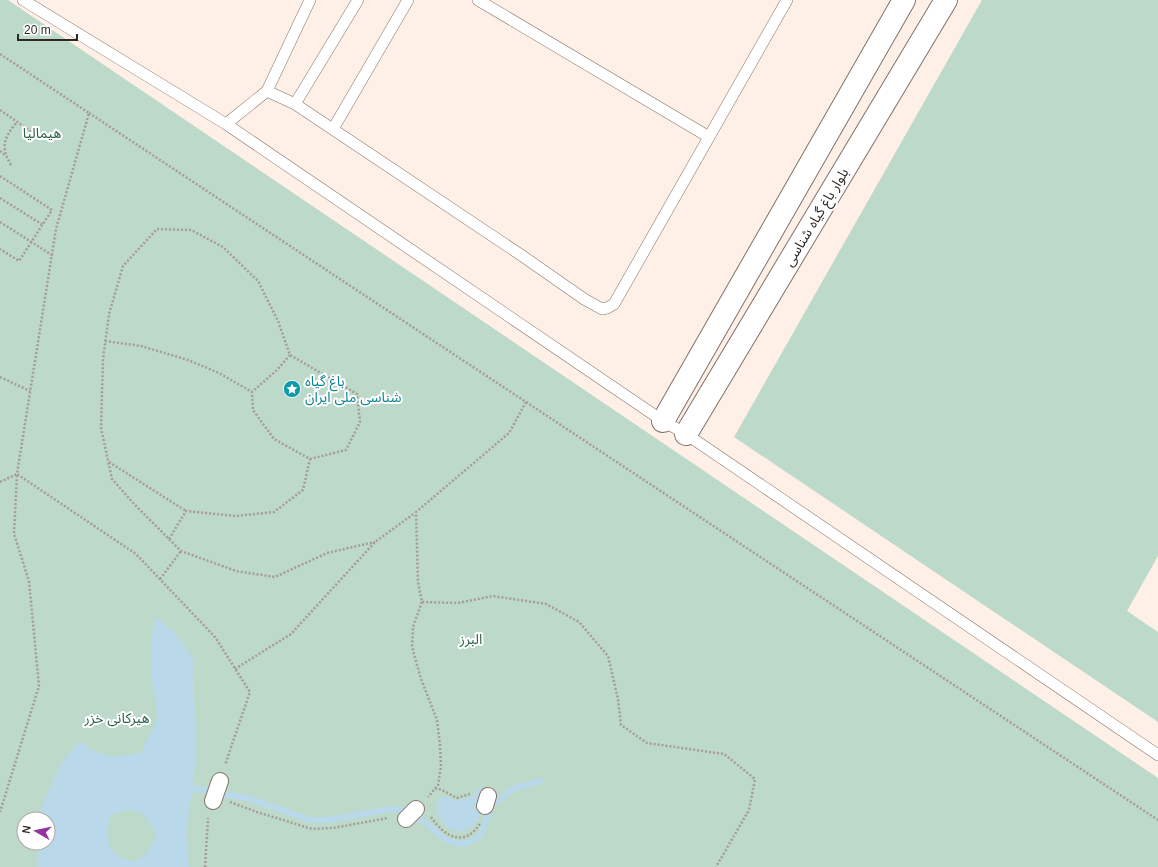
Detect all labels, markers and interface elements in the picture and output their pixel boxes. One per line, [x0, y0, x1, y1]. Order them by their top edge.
scale bar [18, 16, 77, 42]
text: 20 m [24, 23, 51, 37]
park label: هیمالیا [23, 125, 61, 141]
street label: بلوار باغ گیاه شناسی [780, 165, 854, 270]
place label: باغ گیاه‌ شناسی ملی ایران [305, 373, 401, 406]
place icon: باغ گیاه‌ شناسی ملی ایران [282, 379, 302, 399]
park label: البرز [459, 631, 482, 648]
park label: هیرکانی خزر [84, 710, 149, 727]
north arrow [16, 811, 56, 851]
text: N [20, 825, 33, 834]

